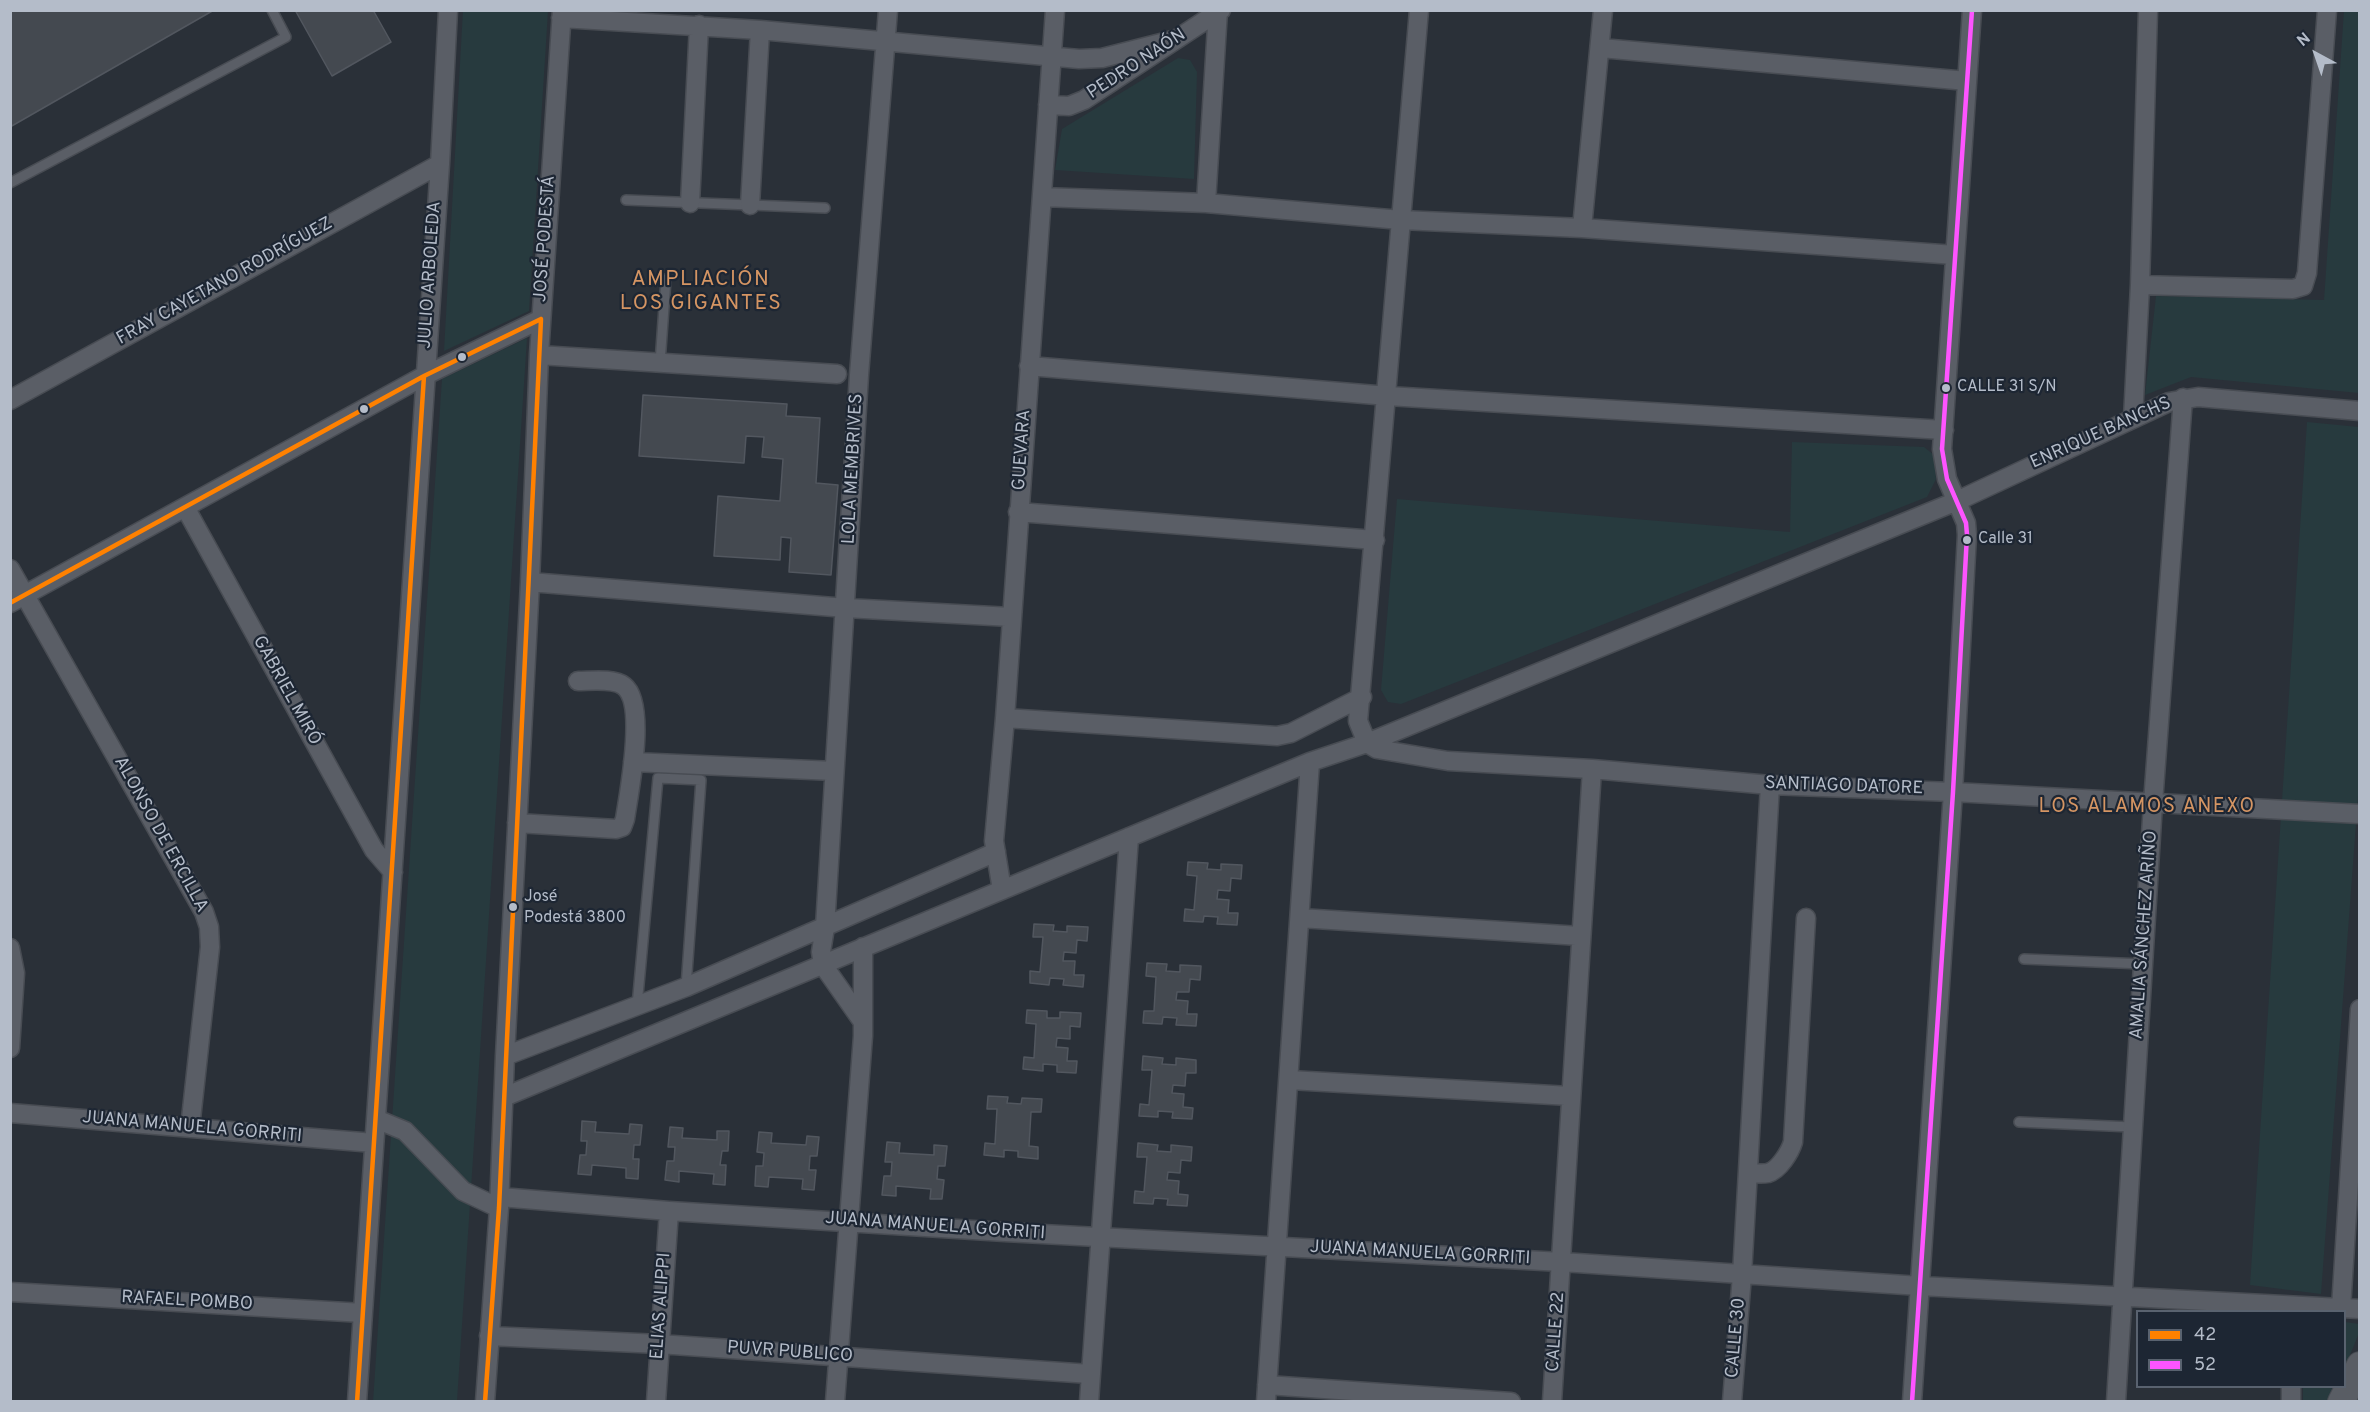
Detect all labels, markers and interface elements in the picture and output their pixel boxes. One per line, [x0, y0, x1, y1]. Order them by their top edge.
north arrow [2286, 24, 2346, 84]
street label: PEDRO NAÓN [1084, 25, 1190, 105]
text: N [2294, 29, 2315, 52]
street label: JOSÉ PODESTÁ [531, 175, 561, 303]
street label: JULIO ARBOLEDA [415, 201, 447, 349]
street label: FRAY CAYETANO RODRÍGUEZ [113, 213, 337, 351]
district label: AMPLIACIÓN LOS GIGANTES [620, 268, 782, 318]
unlabelled marker [456, 351, 468, 363]
place label: CALLE 31 S/N [1957, 378, 2056, 398]
marker: CALLE 31 S/N [1940, 382, 1952, 394]
street label: LOLA MEMBRIVES [839, 393, 869, 545]
street label: ENRIQUE BANCHS [2027, 393, 2175, 475]
unlabelled marker [358, 403, 370, 415]
street label: GUEVARA [1009, 409, 1037, 491]
place label: Calle 31 [1978, 530, 2033, 550]
marker: Calle 31 [1961, 534, 1973, 546]
street label: GABRIEL MIRÓ [247, 632, 325, 750]
street label: ALONSO DE ERCILLA [108, 753, 212, 917]
street label: SANTIAGO DATORE [1765, 773, 1923, 801]
district label: LOS ALAMOS ANEXO [2038, 796, 2256, 820]
street label: AMALIA SÁNCHEZ ARIÑO [2127, 830, 2163, 1040]
place label: José Podestá 3800 [524, 888, 626, 926]
marker: José Podestá 3800 [507, 901, 519, 913]
street label: JUANA MANUELA GORRITI [81, 1108, 303, 1148]
street label: JUANA MANUELA GORRITI [824, 1209, 1046, 1245]
street label: JUANA MANUELA GORRITI [1309, 1237, 1531, 1271]
street label: ELIAS ALIPPI [647, 1252, 677, 1360]
street label: RAFAEL POMBO [121, 1288, 253, 1316]
street label: CALLE 22 [1543, 1291, 1571, 1373]
street label: CALLE 30 [1723, 1297, 1751, 1379]
legend [2136, 1310, 2346, 1388]
text: 42 [2194, 1324, 2216, 1347]
street label: PUVR PUBLICO [726, 1338, 854, 1368]
text: 52 [2194, 1354, 2216, 1377]

